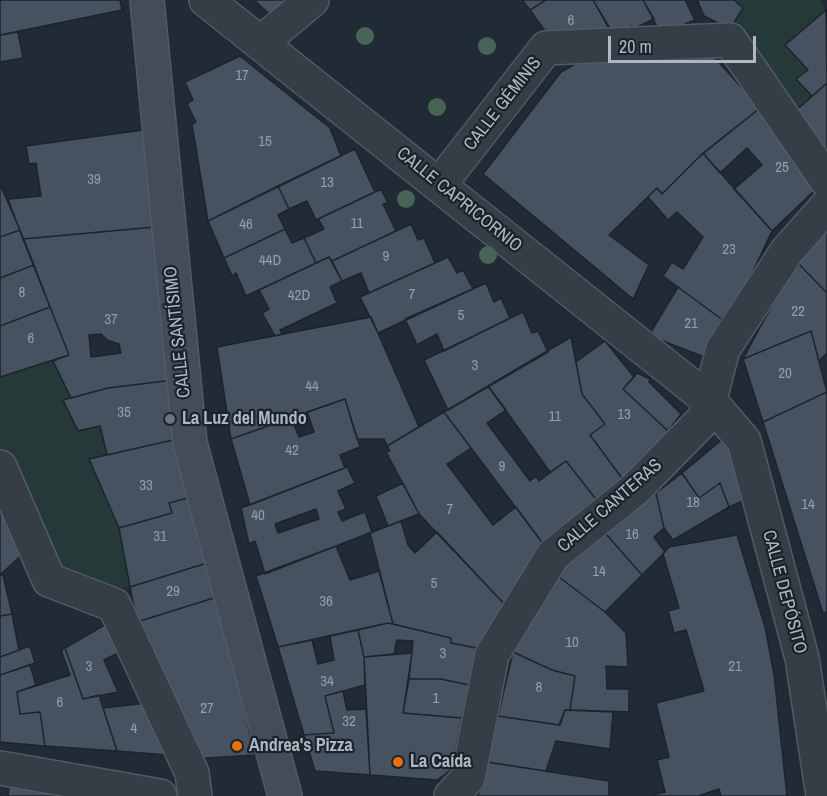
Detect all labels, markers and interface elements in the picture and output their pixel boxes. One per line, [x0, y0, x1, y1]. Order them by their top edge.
house number: 6 [568, 12, 574, 30]
scale bar [611, 24, 760, 62]
text: 20 m [619, 34, 652, 59]
street label: CALLE GÉMINIS [460, 53, 546, 155]
house number: 17 [235, 67, 249, 85]
house number: 15 [258, 133, 272, 151]
street label: CALLE CAPRICORNIO [392, 143, 526, 257]
house number: 25 [775, 159, 789, 177]
house number: 39 [87, 171, 101, 189]
house number: 13 [320, 174, 334, 192]
house number: 11 [351, 215, 363, 233]
house number: 46 [239, 216, 253, 234]
house number: 23 [722, 241, 736, 259]
house number: 9 [383, 248, 389, 266]
house number: 44D [259, 252, 281, 270]
street label: CALLE SANTÍSIMO [160, 265, 196, 399]
house number: 8 [19, 284, 25, 302]
house number: 7 [409, 286, 415, 304]
house number: 42D [288, 287, 310, 305]
house number: 22 [791, 303, 805, 321]
house number: 5 [458, 307, 464, 325]
house number: 37 [104, 311, 118, 329]
house number: 21 [684, 315, 698, 333]
house number: 6 [28, 330, 34, 348]
house number: 3 [472, 357, 478, 375]
house number: 20 [778, 365, 792, 383]
house number: 44 [305, 378, 319, 396]
house number: 35 [117, 404, 131, 422]
house number: 13 [617, 406, 631, 424]
place label: La Luz del Mundo [182, 408, 307, 430]
house number: 11 [549, 408, 561, 426]
marker: La Luz del Mundo [163, 412, 177, 426]
house number: 42 [285, 442, 299, 460]
street label: CALLE CANTERAS [553, 455, 667, 557]
house number: 9 [499, 458, 505, 476]
house number: 33 [139, 477, 153, 495]
house number: 18 [686, 494, 700, 512]
house number: 14 [801, 496, 815, 514]
house number: 7 [447, 501, 453, 519]
house number: 40 [251, 507, 265, 525]
house number: 16 [625, 526, 639, 544]
house number: 31 [153, 528, 167, 546]
street label: CALLE DEPÓSITO [757, 528, 811, 656]
house number: 14 [592, 563, 606, 581]
house number: 5 [431, 575, 437, 593]
house number: 29 [166, 583, 180, 601]
house number: 36 [319, 593, 333, 611]
house number: 10 [565, 634, 579, 652]
house number: 3 [440, 645, 446, 663]
house number: 3 [86, 658, 92, 676]
house number: 21 [728, 658, 742, 676]
house number: 34 [320, 673, 334, 691]
house number: 8 [536, 679, 542, 697]
house number: 1 [433, 690, 439, 708]
house number: 6 [57, 694, 63, 712]
house number: 27 [200, 700, 214, 718]
house number: 32 [342, 713, 356, 731]
house number: 4 [131, 720, 137, 738]
place label: Andrea's Pizza [249, 735, 353, 757]
marker: Andrea's Pizza [230, 739, 244, 753]
place label: La Caída [410, 751, 472, 773]
marker: La Caída [391, 755, 405, 769]

